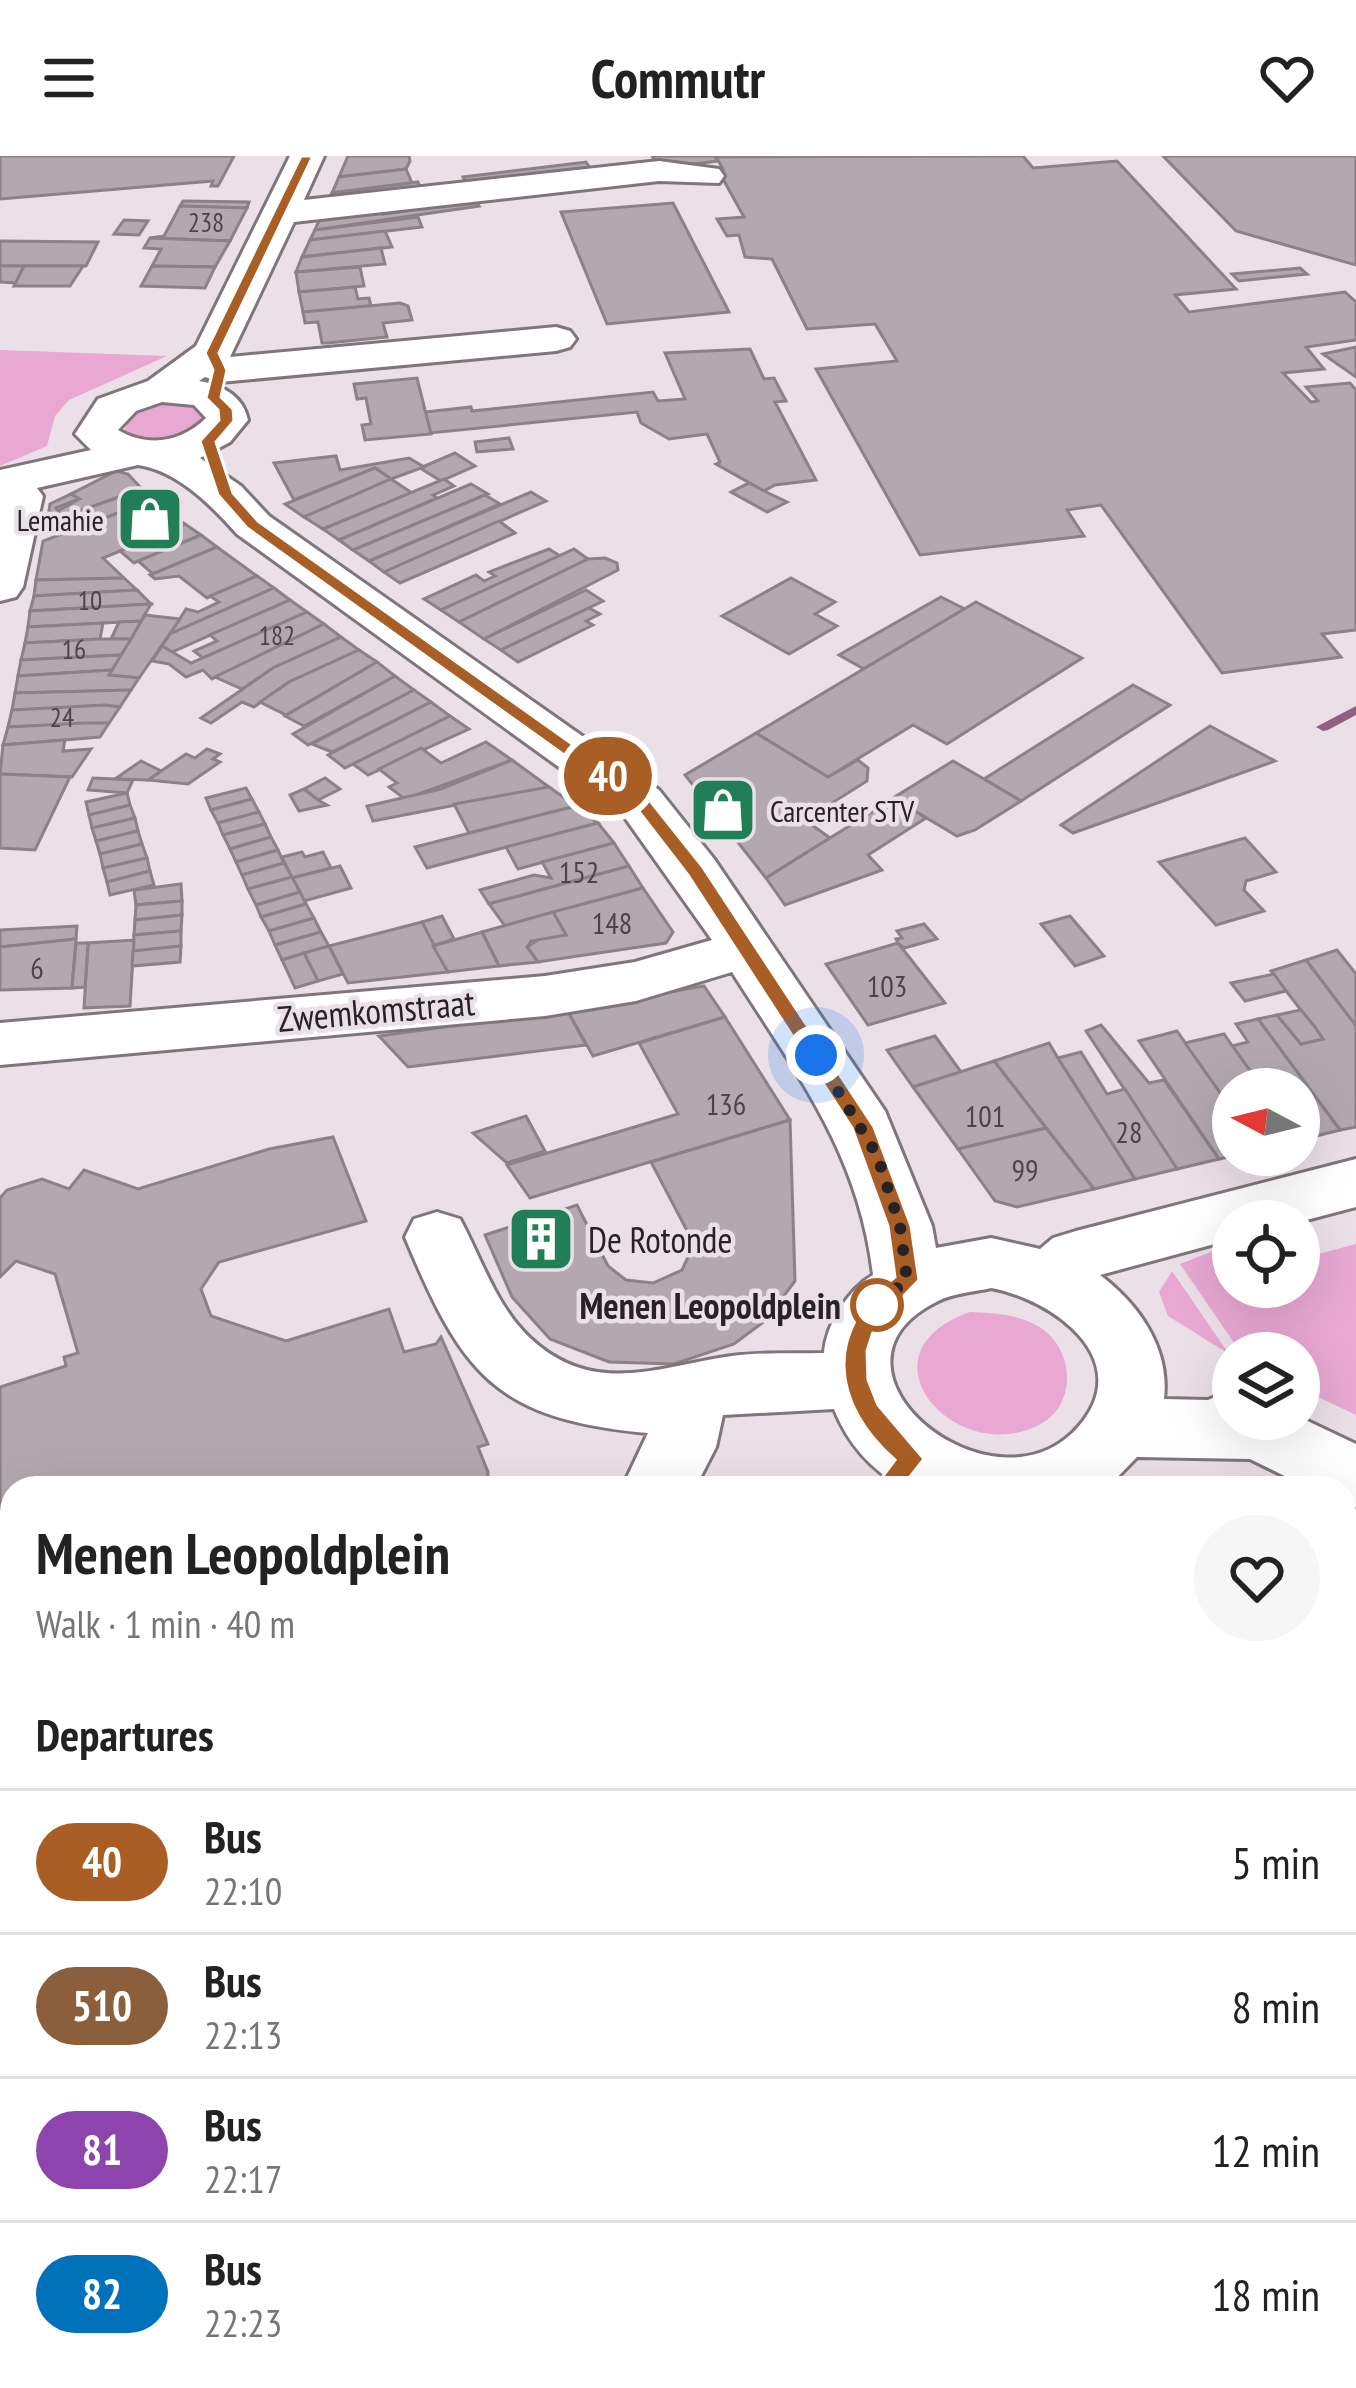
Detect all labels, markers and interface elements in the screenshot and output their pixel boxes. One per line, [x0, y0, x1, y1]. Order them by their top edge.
text: Commutr [591, 43, 765, 113]
icon: menu [36, 45, 102, 111]
icon: heart [1254, 45, 1320, 111]
house number: 238 [188, 205, 224, 239]
shop icon: Lemahie [115, 484, 185, 554]
place label: Lemahie [17, 500, 104, 539]
house number: 10 [78, 583, 102, 617]
house number: 182 [259, 618, 295, 652]
house number: 16 [62, 632, 86, 666]
house number: 24 [50, 700, 74, 734]
line badge: 40 [554, 737, 662, 815]
text: 40 [588, 748, 628, 803]
shop icon: Carcenter STV [688, 775, 758, 845]
place label: Carcenter STV [770, 791, 914, 830]
house number: 152 [559, 852, 599, 891]
house number: 148 [592, 903, 632, 942]
house number: 6 [30, 948, 44, 987]
house number: 103 [867, 966, 907, 1005]
street label: Zwemkomstraat [276, 978, 477, 1042]
your location [786, 1025, 846, 1085]
north arrow [1212, 1068, 1320, 1176]
map controls [1212, 1068, 1320, 1440]
house number: 136 [706, 1084, 746, 1123]
house number: 101 [965, 1096, 1005, 1135]
house number: 28 [1116, 1112, 1143, 1151]
house number: 99 [1012, 1150, 1039, 1189]
button: locate [1212, 1200, 1320, 1308]
building icon: De Rotonde [506, 1204, 576, 1274]
place label: De Rotonde [588, 1216, 732, 1263]
marker: Menen Leopoldplein [852, 1280, 902, 1330]
place label: Menen Leopoldplein [579, 1282, 841, 1329]
button: layers [1212, 1332, 1320, 1440]
button: heart [1194, 1515, 1320, 1641]
text: Menen Leopoldplein [36, 1516, 450, 1590]
text: Walk · 1 min · 40 m [36, 1598, 295, 1649]
text: Departures [36, 1705, 214, 1763]
text: Bus [204, 1807, 262, 1865]
text: 5 min [1231, 1833, 1320, 1891]
text: 40 [82, 1834, 122, 1889]
text: 22:10 [204, 1865, 282, 1916]
text: Bus [204, 1951, 262, 2009]
text: 8 min [1231, 1977, 1320, 2035]
text: 510 [72, 1978, 132, 2033]
text: 22:13 [204, 2009, 282, 2060]
text: Bus [204, 2095, 262, 2153]
text: 12 min [1211, 2121, 1320, 2179]
text: 81 [82, 2122, 122, 2177]
text: 22:17 [204, 2153, 282, 2204]
text: Bus [204, 2239, 262, 2297]
text: 18 min [1211, 2265, 1320, 2323]
text: 82 [82, 2266, 122, 2321]
text: 22:23 [204, 2297, 282, 2348]

